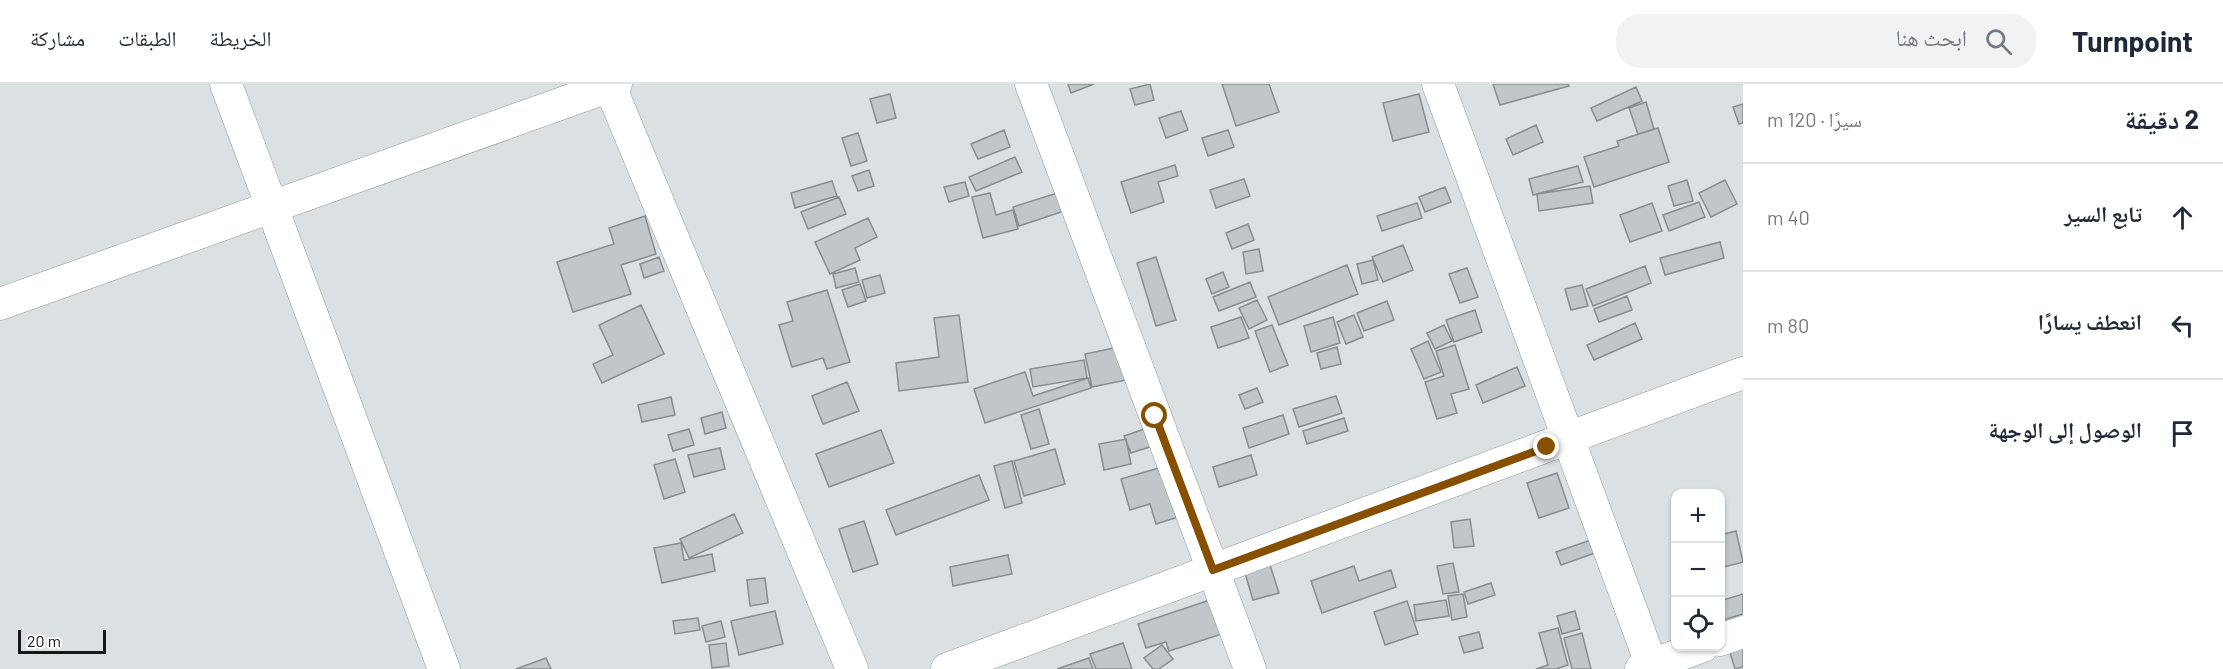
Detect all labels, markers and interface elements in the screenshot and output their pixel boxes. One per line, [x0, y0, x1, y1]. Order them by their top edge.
search box [1616, 14, 2036, 68]
text: ابحث هنا [1896, 24, 1967, 50]
text: Turnpoint [2072, 24, 2193, 58]
text: مشاركة [30, 25, 85, 50]
text: الطبقات [118, 25, 177, 50]
text: الخريطة [210, 25, 271, 50]
icon: search [1982, 25, 2015, 58]
text: 2 دقيقة [2125, 103, 2199, 134]
text: سيرًا · 120 m [1767, 107, 1862, 131]
text: تابع السير [2064, 200, 2142, 226]
icon: ahead [2166, 201, 2199, 234]
text: 40 m [1767, 205, 1810, 229]
text: انعطف يسارًا [2038, 308, 2142, 334]
icon: left [2166, 309, 2199, 342]
text: 80 m [1767, 313, 1809, 337]
route start [1141, 402, 1167, 428]
text: الوصول إلى الوجهة [1989, 416, 2142, 442]
icon: arrive [2166, 417, 2199, 450]
route end [1533, 433, 1559, 459]
map controls [1671, 489, 1725, 651]
button: + [1671, 489, 1725, 543]
button: − [1671, 543, 1725, 597]
button: locate [1671, 597, 1725, 651]
scale bar [18, 627, 106, 654]
text: 20 m [27, 631, 61, 650]

